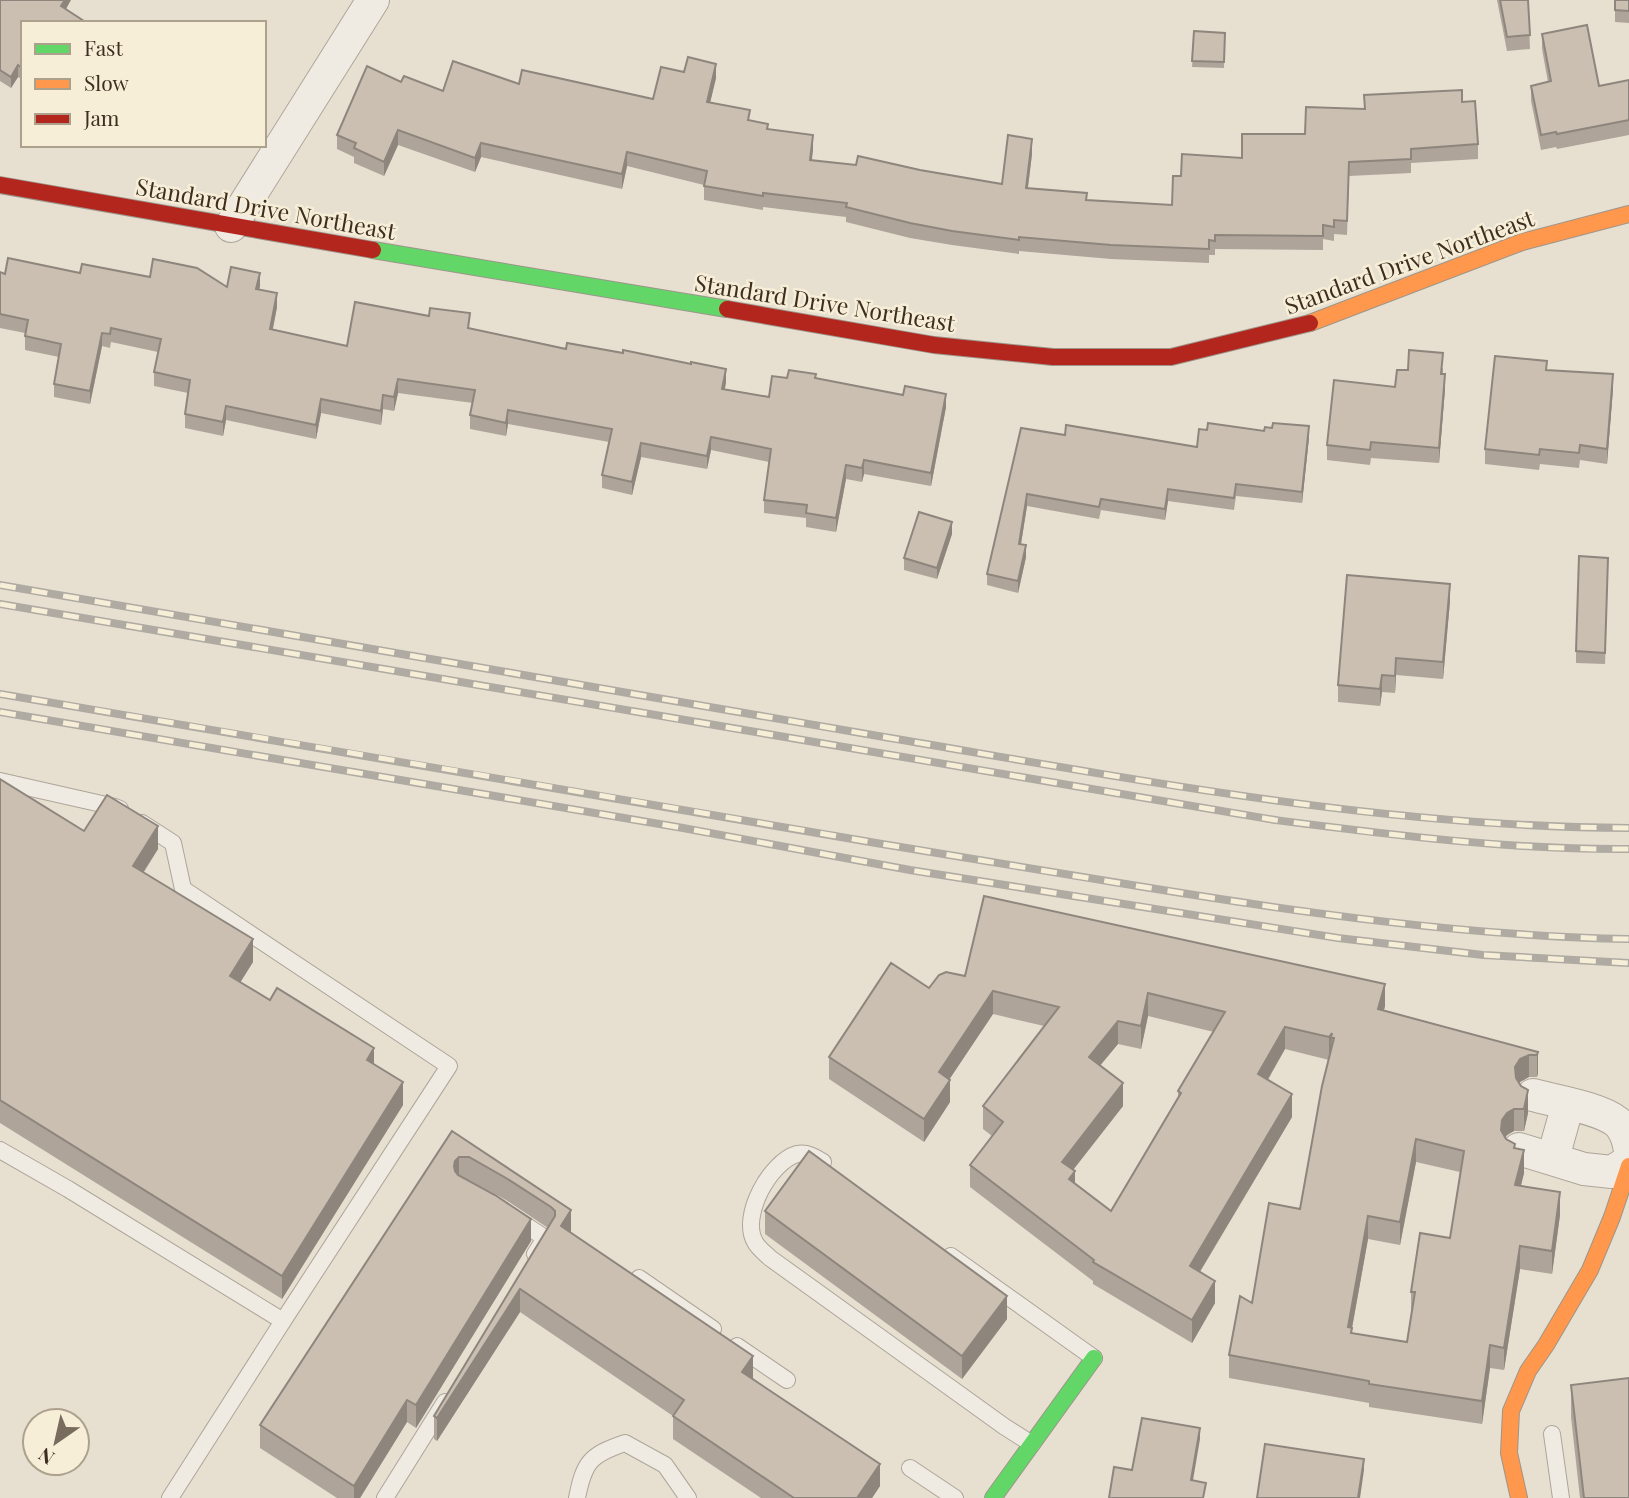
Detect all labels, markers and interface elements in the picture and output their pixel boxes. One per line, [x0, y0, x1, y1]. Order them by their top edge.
legend [21, 21, 266, 147]
text: Fast [84, 33, 123, 61]
text: Slow [84, 68, 129, 96]
text: Jam [83, 103, 120, 131]
street label: Standard Drive Northeast [134, 170, 399, 246]
street label: Standard Drive Northeast [1280, 201, 1539, 321]
street label: Standard Drive Northeast [693, 266, 958, 338]
north arrow [21, 1407, 91, 1477]
text: N [33, 1442, 59, 1472]

